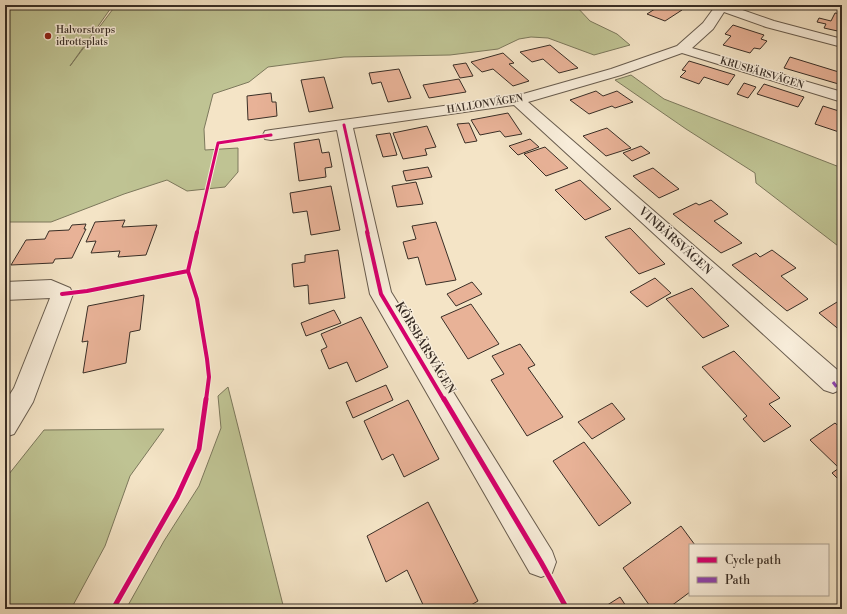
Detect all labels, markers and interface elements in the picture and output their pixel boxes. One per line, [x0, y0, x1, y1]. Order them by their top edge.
place label: Halvorstorps idrottsplats [56, 24, 115, 48]
marker: Halvorstorps idrottsplats [43, 31, 53, 41]
street label: KRUSBÄRSVÄGEN [719, 53, 806, 92]
street label: HALLONVÄGEN [446, 90, 525, 116]
street label: VINBÄRSVÄGEN [634, 203, 716, 278]
street label: KÖRSBÄRSVÄGEN [392, 298, 460, 397]
legend [689, 544, 829, 596]
text: Cycle path [725, 553, 781, 568]
text: Path [725, 573, 750, 588]

